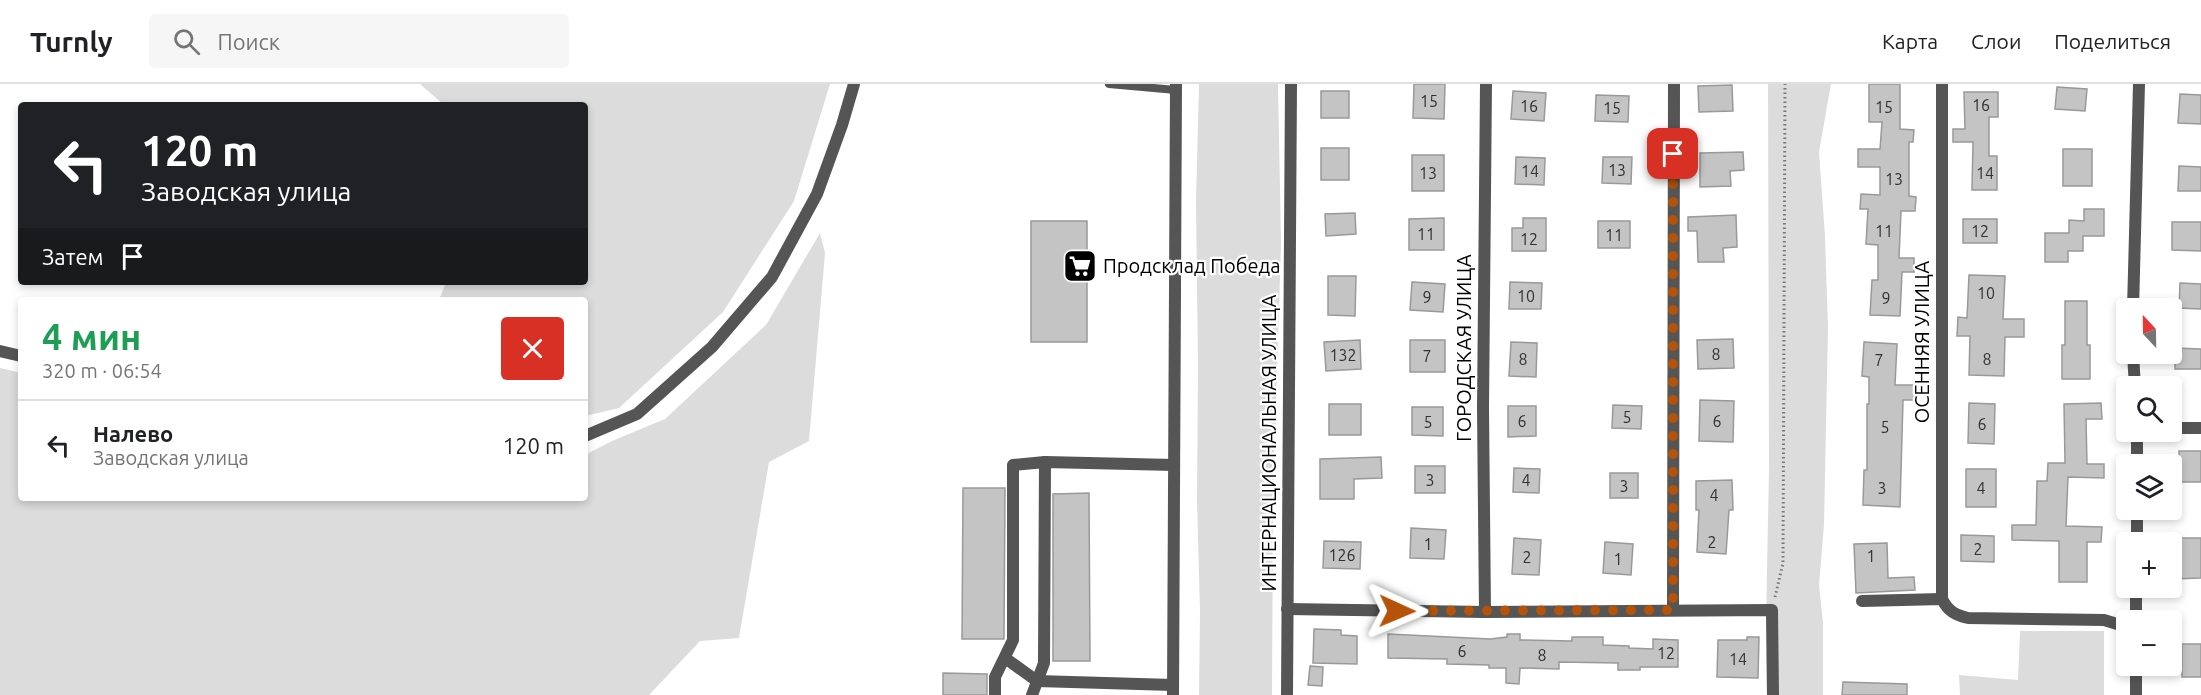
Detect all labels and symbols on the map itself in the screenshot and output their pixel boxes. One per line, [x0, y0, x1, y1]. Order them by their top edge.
house number: 15 [1420, 92, 1438, 110]
house number: 16 [1972, 96, 1990, 114]
house number: 16 [1520, 97, 1538, 115]
house number: 15 [1875, 98, 1893, 116]
house number: 15 [1603, 99, 1621, 117]
pin [1647, 128, 1698, 179]
house number: 13 [1608, 161, 1626, 179]
house number: 14 [1521, 162, 1539, 180]
house number: 13 [1419, 164, 1437, 182]
house number: 14 [1976, 164, 1994, 182]
house number: 13 [1885, 170, 1903, 188]
house number: 11 [1875, 222, 1893, 240]
house number: 12 [1971, 222, 1989, 240]
house number: 11 [1417, 225, 1435, 243]
house number: 11 [1605, 226, 1623, 244]
house number: 12 [1520, 230, 1538, 248]
supermarket icon: Продсклад Победа [1062, 248, 1098, 284]
place label: Продсклад Победа [1103, 254, 1280, 277]
street label: ГОРОДСКАЯ УЛИЦА [1452, 254, 1475, 442]
street label: ОСЕННЯЯ УЛИЦА [1910, 261, 1933, 423]
house number: 10 [1977, 284, 1995, 302]
house number: 10 [1517, 287, 1535, 305]
house number: 9 [1422, 288, 1432, 306]
house number: 9 [1881, 289, 1891, 307]
street label: ИНТЕРНАЦИОНАЛЬНАЯ УЛИЦА [1257, 295, 1280, 591]
north arrow [2116, 298, 2182, 364]
house number: 8 [1711, 345, 1721, 363]
house number: 132 [1329, 346, 1357, 364]
house number: 7 [1422, 347, 1432, 365]
house number: 8 [1518, 350, 1528, 368]
house number: 8 [1982, 350, 1992, 368]
house number: 7 [1874, 351, 1884, 369]
house number: 5 [1622, 408, 1632, 426]
house number: 6 [1517, 412, 1527, 430]
house number: 6 [1712, 412, 1722, 430]
house number: 5 [1423, 413, 1433, 431]
house number: 6 [1977, 415, 1987, 433]
house number: 5 [1880, 418, 1890, 436]
house number: 3 [1425, 471, 1435, 489]
house number: 4 [1521, 471, 1531, 489]
house number: 3 [1619, 477, 1629, 495]
house number: 3 [1877, 479, 1887, 497]
house number: 4 [1976, 479, 1986, 497]
house number: 4 [1709, 486, 1719, 504]
house number: 2 [1707, 533, 1717, 551]
house number: 1 [1423, 535, 1433, 553]
house number: 2 [1973, 540, 1983, 558]
house number: 126 [1328, 546, 1356, 564]
house number: 1 [1866, 547, 1876, 565]
house number: 2 [1522, 548, 1532, 566]
house number: 1 [1613, 550, 1623, 568]
position arrow [1365, 579, 1429, 643]
house number: 6 [1457, 642, 1467, 660]
house number: 12 [1657, 644, 1675, 662]
house number: 8 [1537, 646, 1547, 664]
house number: 14 [1729, 650, 1747, 668]

